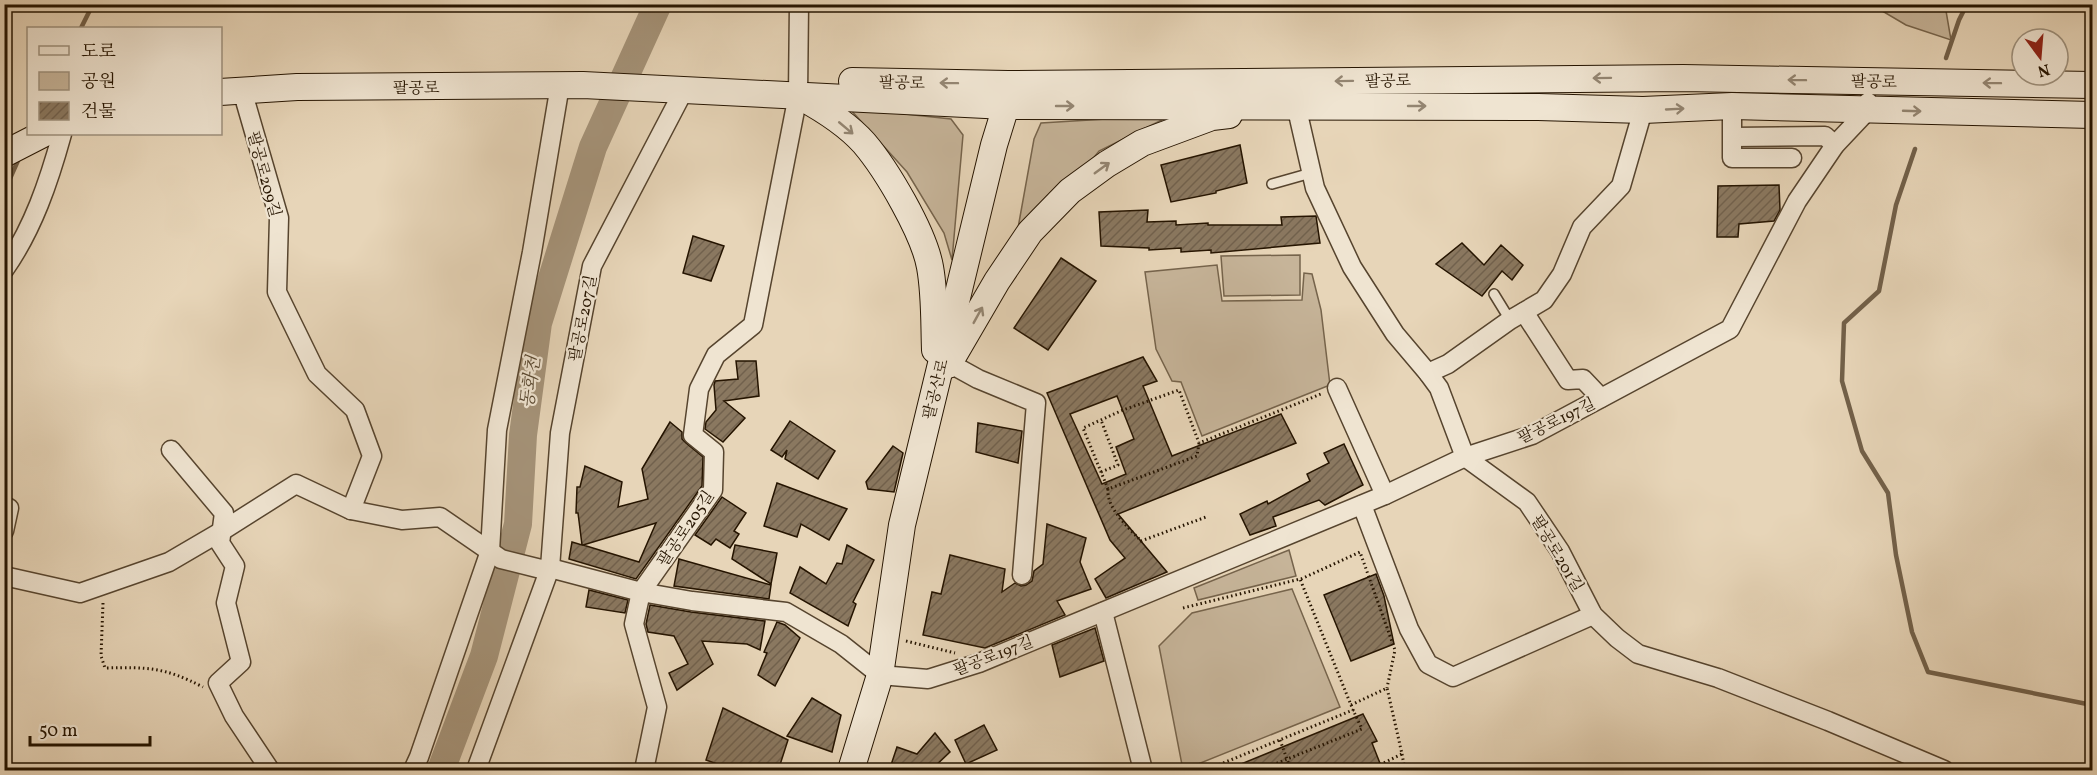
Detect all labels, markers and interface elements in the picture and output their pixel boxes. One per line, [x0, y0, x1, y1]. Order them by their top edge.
legend [27, 27, 222, 135]
north arrow [2010, 27, 2070, 87]
text: 도로 [81, 40, 116, 65]
text: N [2035, 57, 2052, 82]
text: 공원 [81, 70, 116, 95]
street label: 팔공로 [1365, 71, 1412, 93]
street label: 팔공로 [1851, 72, 1898, 94]
street label: 팔공로 [879, 73, 926, 95]
one-way arrow [1593, 73, 1613, 84]
one-way arrow [1788, 74, 1808, 85]
one-way arrow [1335, 75, 1355, 87]
one-way arrow [940, 77, 960, 88]
one-way arrow [1983, 77, 2003, 89]
street label: 팔공로 [393, 78, 440, 100]
text: 건물 [81, 100, 116, 125]
one-way arrow [1054, 100, 1074, 112]
one-way arrow [1407, 100, 1427, 112]
one-way arrow [1665, 103, 1684, 114]
one-way arrow [1901, 106, 1921, 117]
one-way arrow [838, 121, 853, 135]
street label: 팔공로209길 [241, 129, 285, 220]
one-way arrow [1093, 161, 1109, 174]
street label: 팔공로207길 [565, 273, 603, 363]
one-way arrow [972, 307, 984, 324]
water label: 동화천 [515, 353, 548, 410]
street label: 팔공산로 [919, 356, 955, 422]
street label: 팔공로197길 [1514, 393, 1599, 450]
street label: 팔공로205길 [653, 487, 720, 572]
street label: 팔공로201길 [1525, 511, 1588, 597]
street label: 팔공로197길 [951, 632, 1037, 682]
scale bar [30, 709, 150, 747]
text: 50 m [39, 719, 78, 744]

